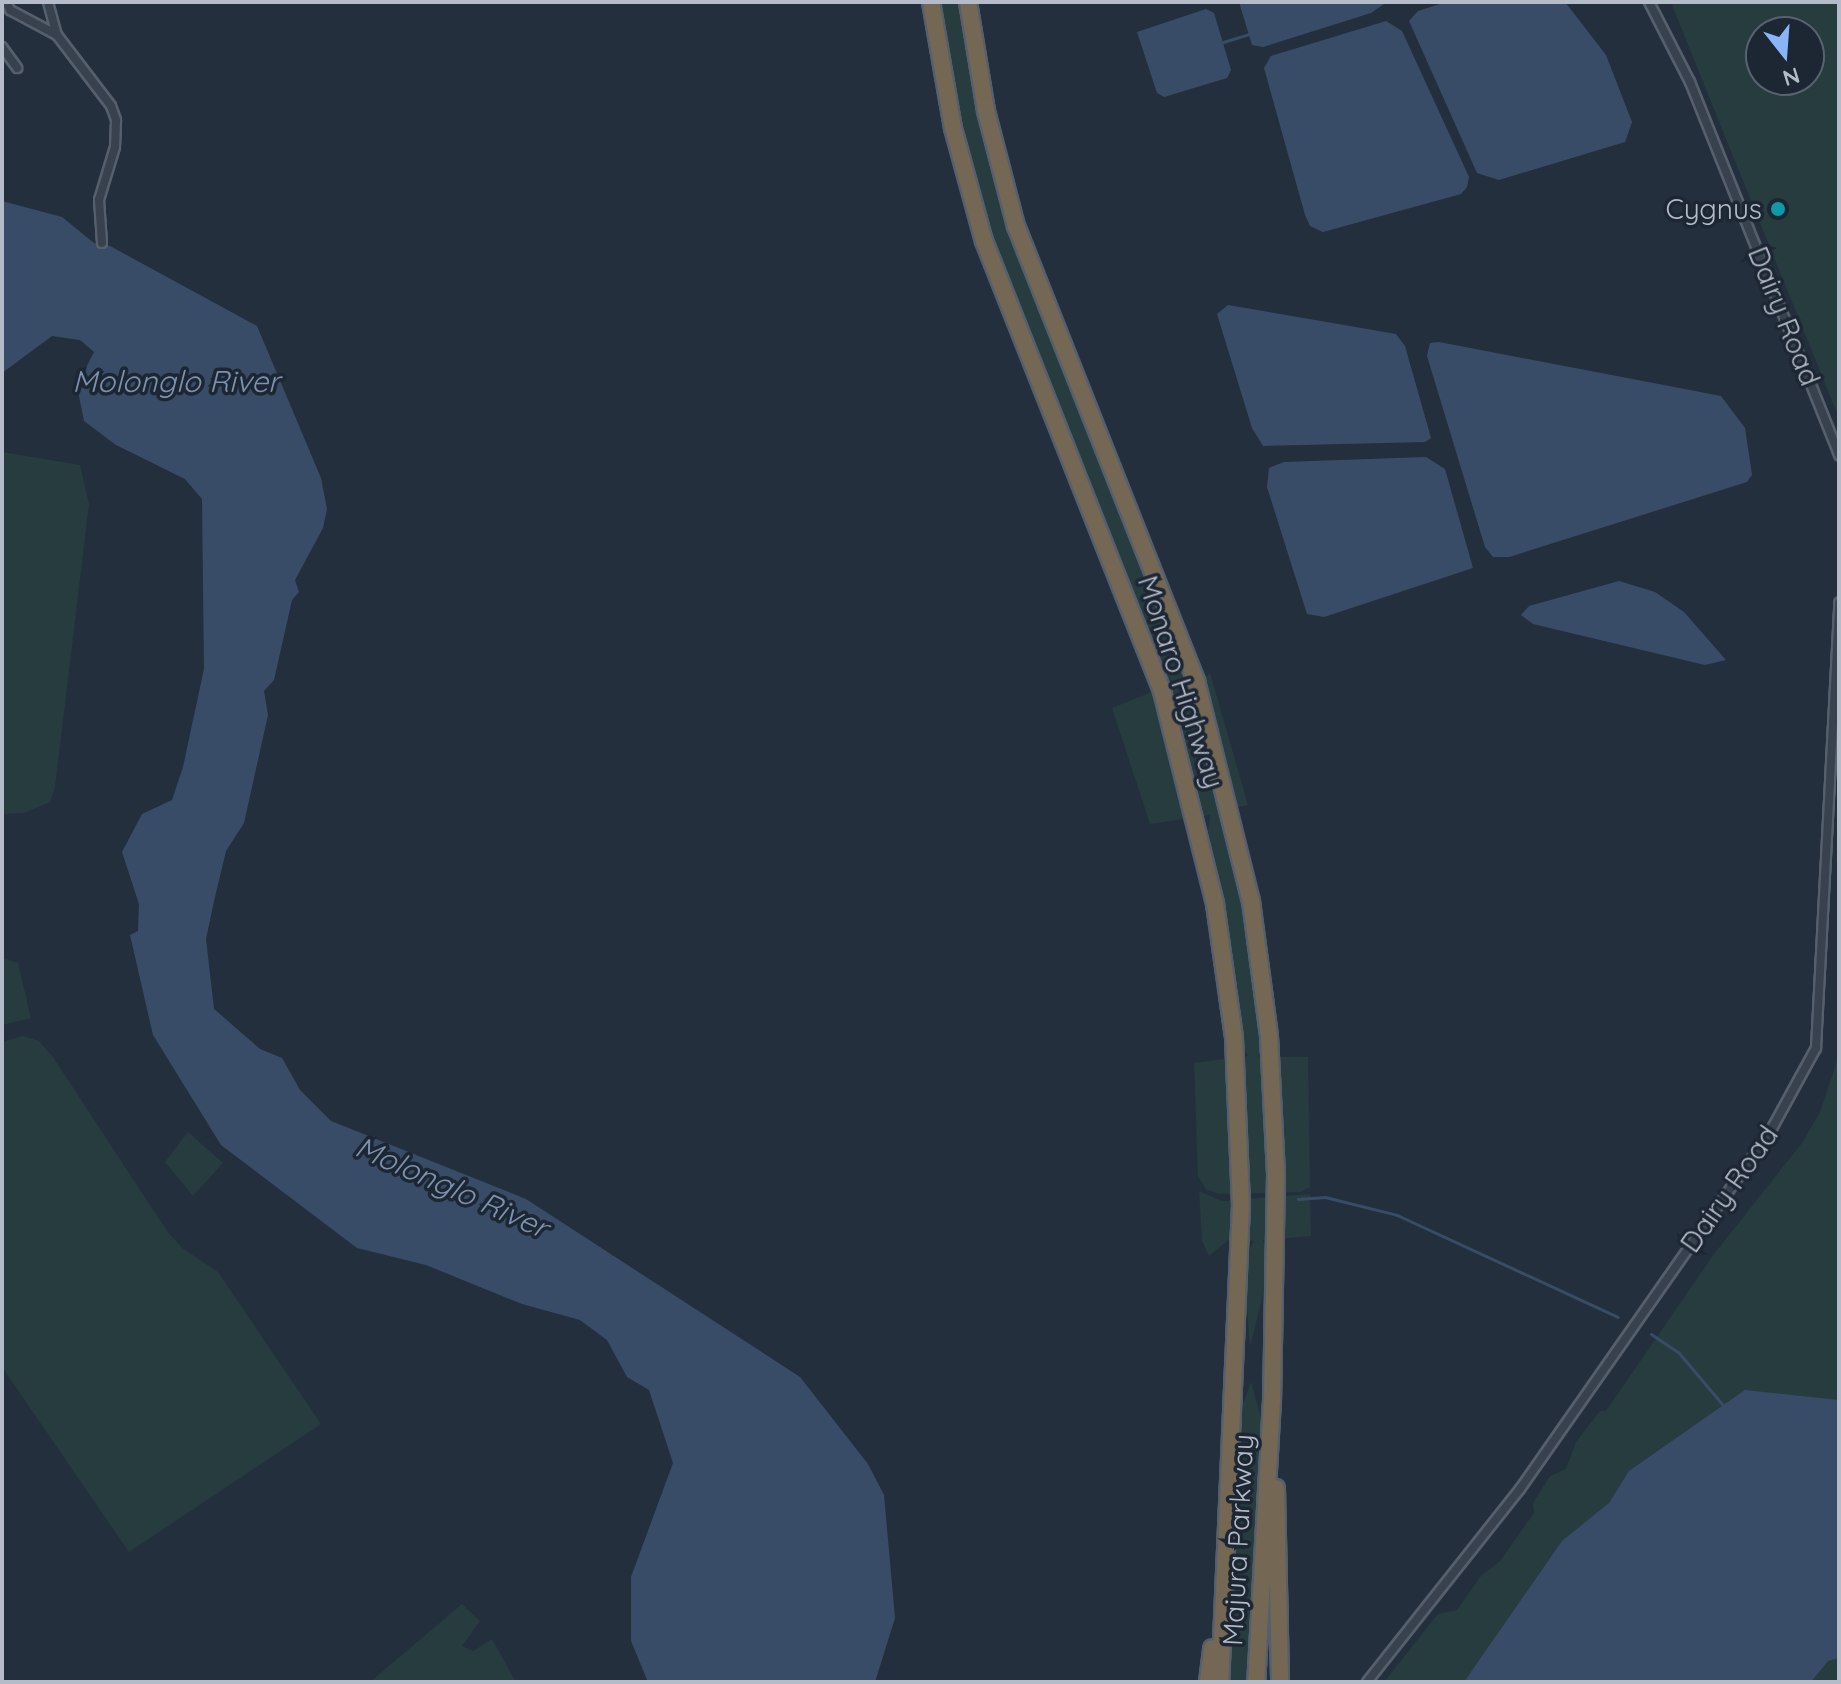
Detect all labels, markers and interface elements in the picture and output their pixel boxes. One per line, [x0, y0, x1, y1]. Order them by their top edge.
north arrow [1745, 16, 1825, 96]
text: N [1780, 61, 1803, 93]
place label: Cygnus [1666, 192, 1762, 226]
marker: Cygnus [1769, 200, 1787, 218]
street label: Dairy Road [1741, 242, 1827, 390]
water label: Molonglo River [72, 363, 280, 399]
street label: Monaro Highway [1131, 571, 1231, 793]
street label: Dairy Road [1673, 1119, 1785, 1259]
water label: Molonglo River [350, 1128, 554, 1246]
street label: Majura Parkway [1216, 1433, 1260, 1647]

